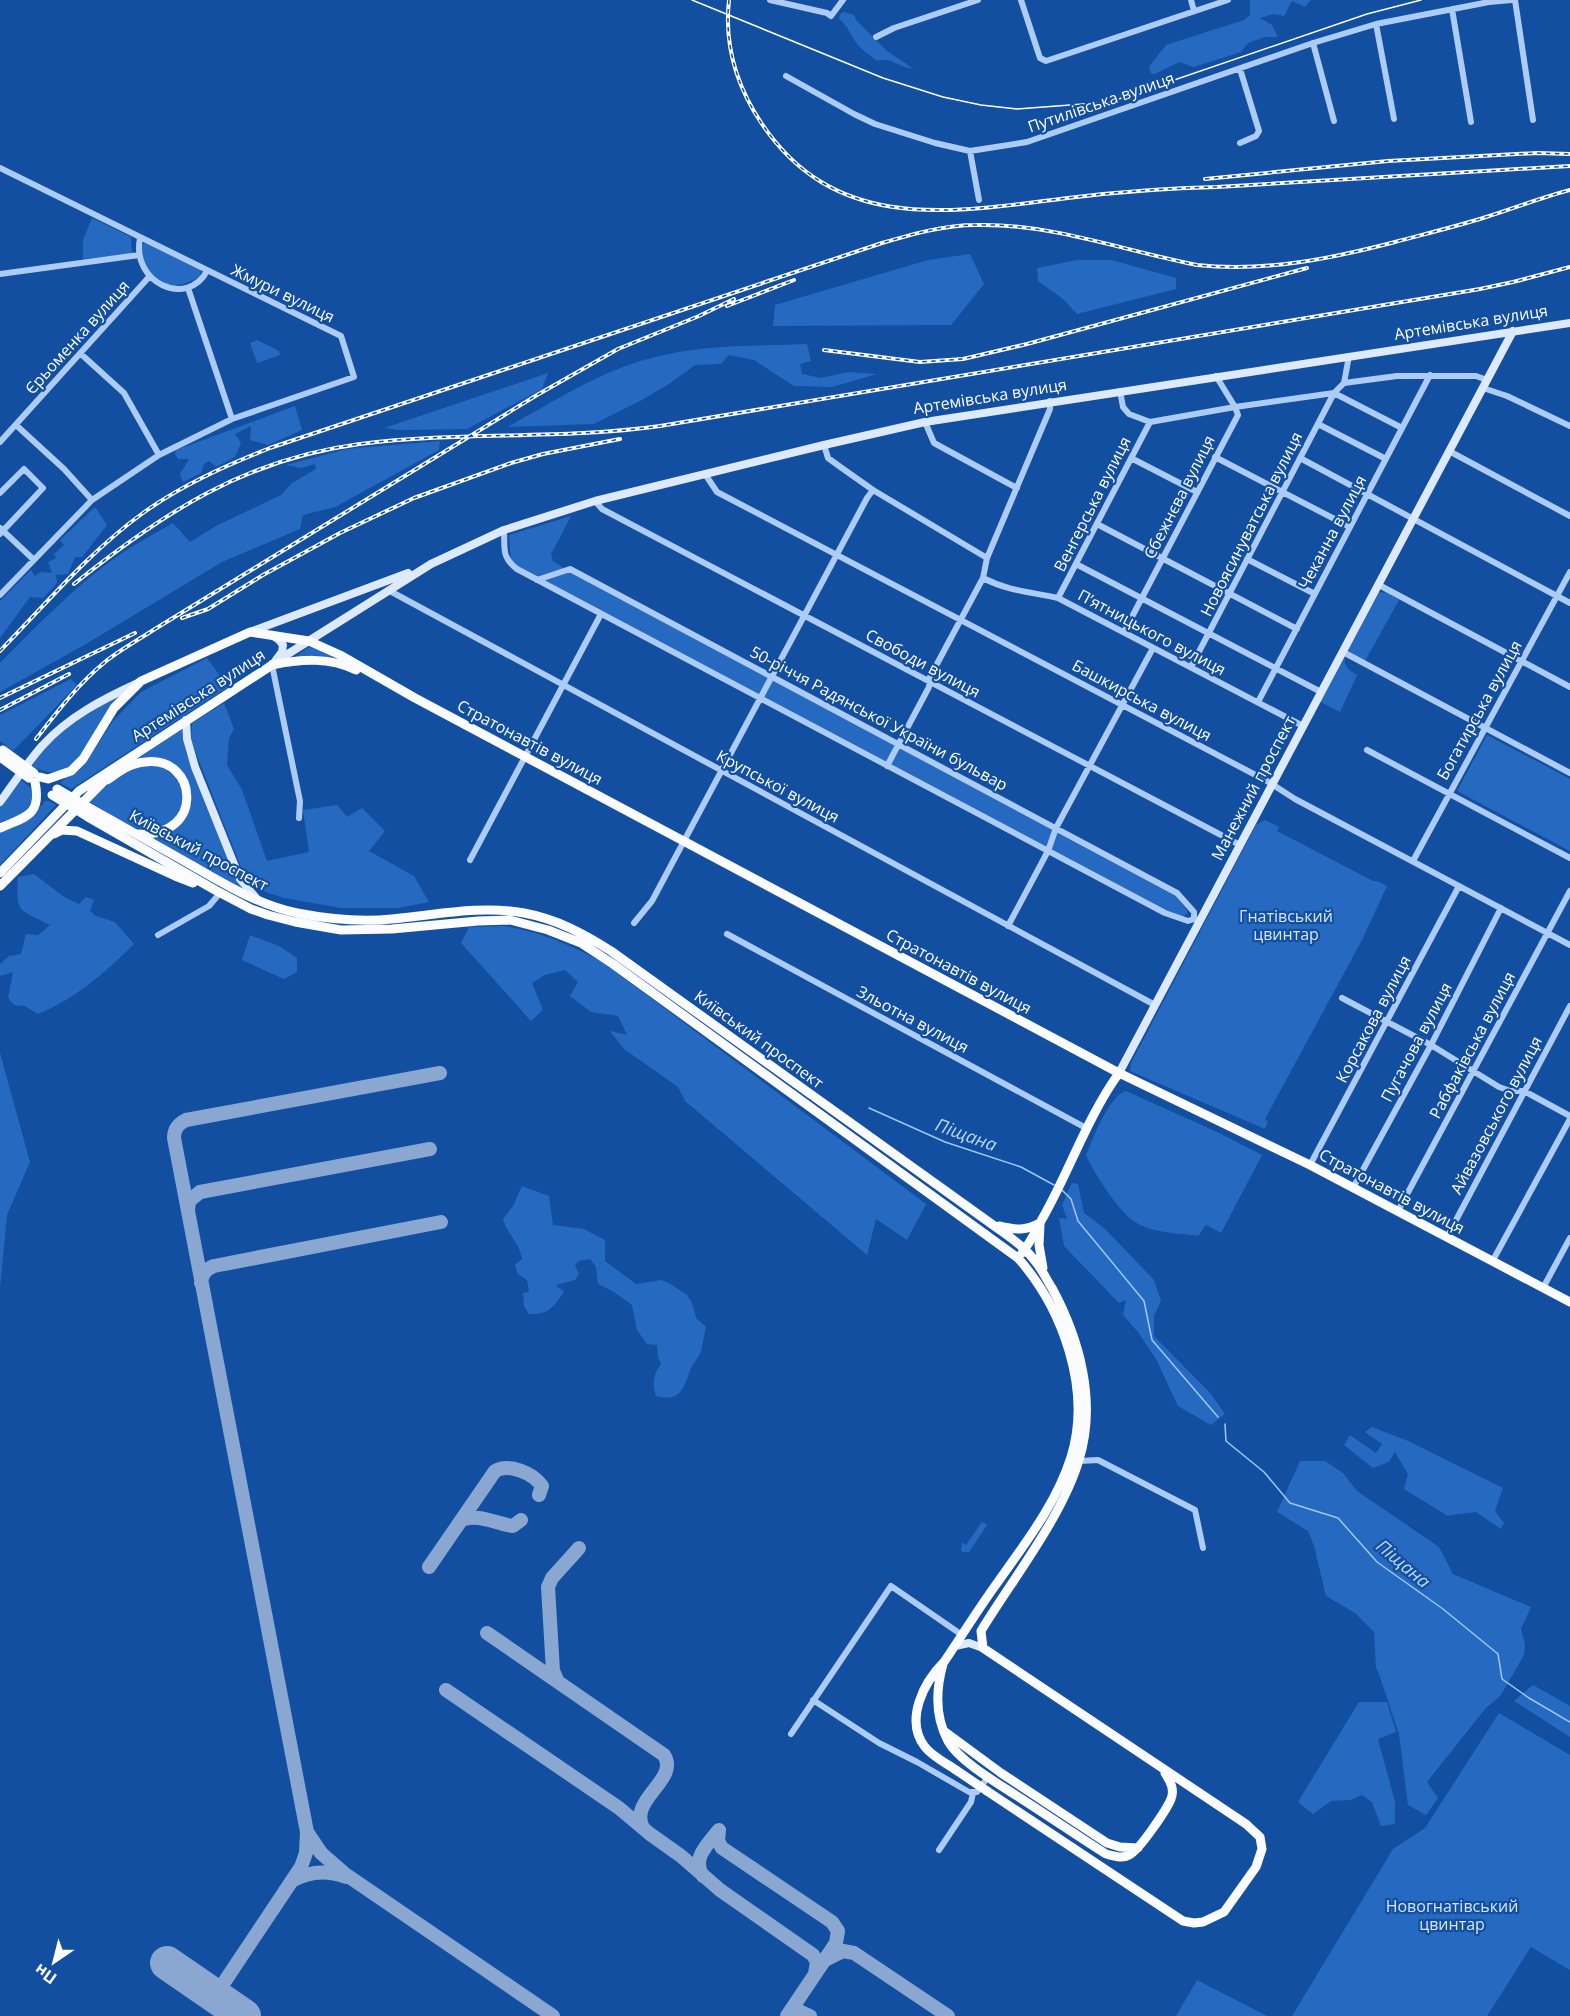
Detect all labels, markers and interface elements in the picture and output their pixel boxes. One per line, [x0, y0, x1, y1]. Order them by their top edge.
street label: Путилівська вулиця [1025, 67, 1177, 137]
street label: Жмури вулиця [228, 258, 338, 328]
street label: Єрьоменка вулиця [20, 275, 134, 399]
street label: Артемівська вулиця [1393, 299, 1549, 345]
street label: Артемівська вулиця [912, 373, 1068, 419]
street label: Новоясинуватська вулиця [1195, 428, 1307, 620]
street label: Сбежнєва вулиця [1138, 431, 1220, 563]
street label: Венгерська вулиця [1048, 433, 1136, 575]
street label: Чеканна вулиця [1293, 471, 1371, 593]
street label: П’ятницького вулиця [1074, 584, 1230, 680]
street label: Свободи вулиця [862, 623, 984, 703]
street label: Богатирська вулиця [1431, 636, 1527, 784]
street label: 50-річчя Радянської України бульвар [746, 640, 1012, 796]
street label: Артемівська вулиця [127, 644, 269, 746]
street label: Башкирська вулиця [1068, 654, 1216, 746]
street label: Стратонавтів вулиця [453, 694, 607, 790]
street label: Манежний проспект [1206, 712, 1301, 864]
street label: Крупської вулиця [713, 744, 843, 828]
street label: Київський проспект [126, 804, 273, 896]
park label: Гнатівський цвинтар [1239, 905, 1333, 945]
street label: Стратонавтів вулиця [882, 923, 1036, 1019]
street label: Корсакова вулиця [1330, 951, 1416, 1087]
street label: Рабфаківська вулиця [1424, 968, 1520, 1122]
street label: Пугачова вулиця [1375, 978, 1457, 1106]
street label: Зльотна вулиця [853, 980, 973, 1058]
street label: Київський проспект [690, 985, 828, 1094]
street label: Айвазовського вулиця [1445, 1032, 1547, 1198]
water label: Піщана [932, 1112, 1000, 1156]
street label: Стратонавтів вулиця [1315, 1143, 1469, 1239]
water label: Піщана [1371, 1534, 1436, 1593]
park label: Новогнатівський цвинтар [1386, 1895, 1518, 1935]
north arrow [24, 1932, 84, 1992]
text: Пн [30, 1959, 61, 1990]

